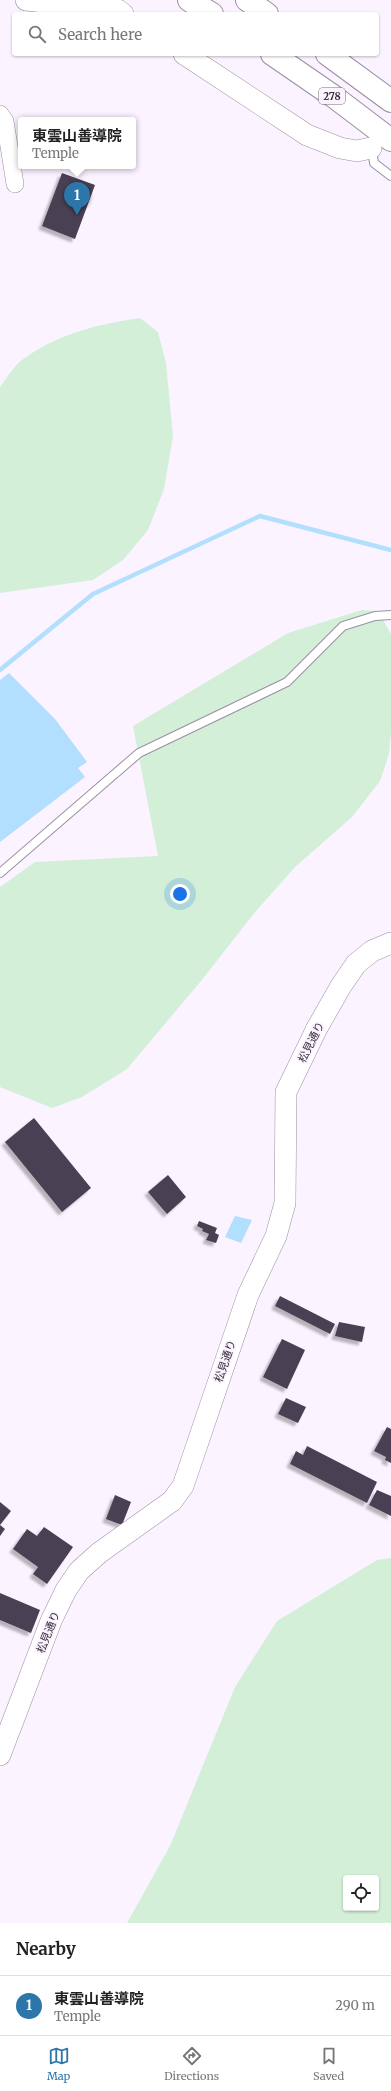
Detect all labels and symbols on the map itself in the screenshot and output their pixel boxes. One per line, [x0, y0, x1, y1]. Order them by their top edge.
road number: 278 [319, 88, 345, 104]
pin: 1 [64, 182, 90, 215]
your location [170, 884, 190, 904]
street label: 松見通り [295, 1019, 327, 1065]
street label: 松見通り [211, 1338, 239, 1384]
street label: 松見通り [33, 1609, 63, 1655]

